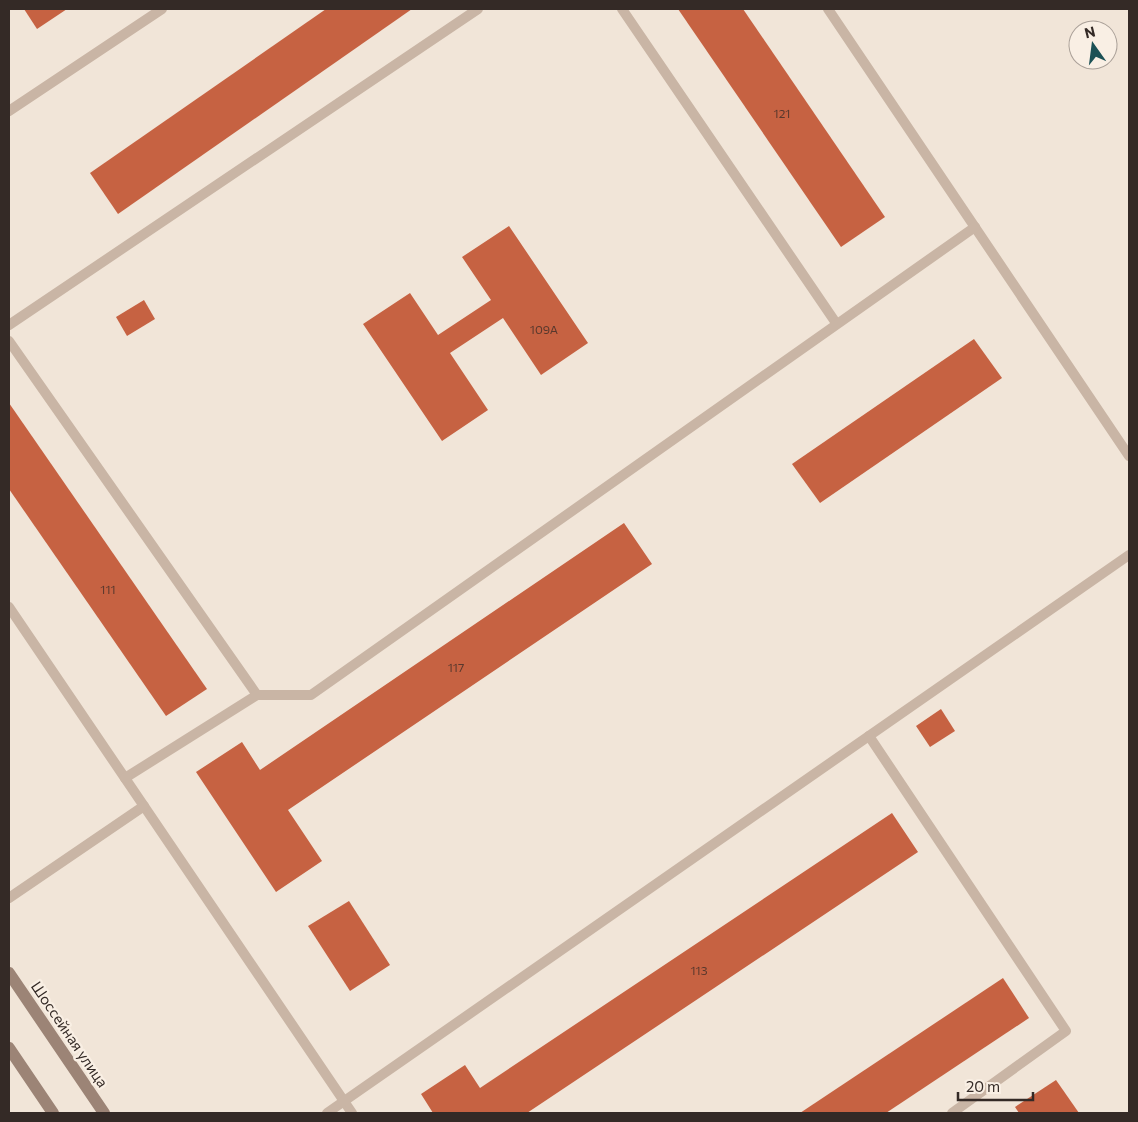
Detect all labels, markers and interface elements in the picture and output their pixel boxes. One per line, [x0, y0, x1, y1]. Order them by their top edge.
north arrow [1068, 20, 1118, 70]
text: N [1083, 22, 1097, 41]
house number: 121 [774, 106, 790, 120]
house number: 109А [530, 322, 558, 336]
house number: 111 [100, 582, 116, 596]
house number: 117 [448, 660, 464, 674]
house number: 113 [690, 963, 708, 977]
street label: Шоссейная улица [28, 978, 112, 1090]
scale bar [958, 1070, 1033, 1102]
text: 20 m [966, 1077, 1000, 1095]

